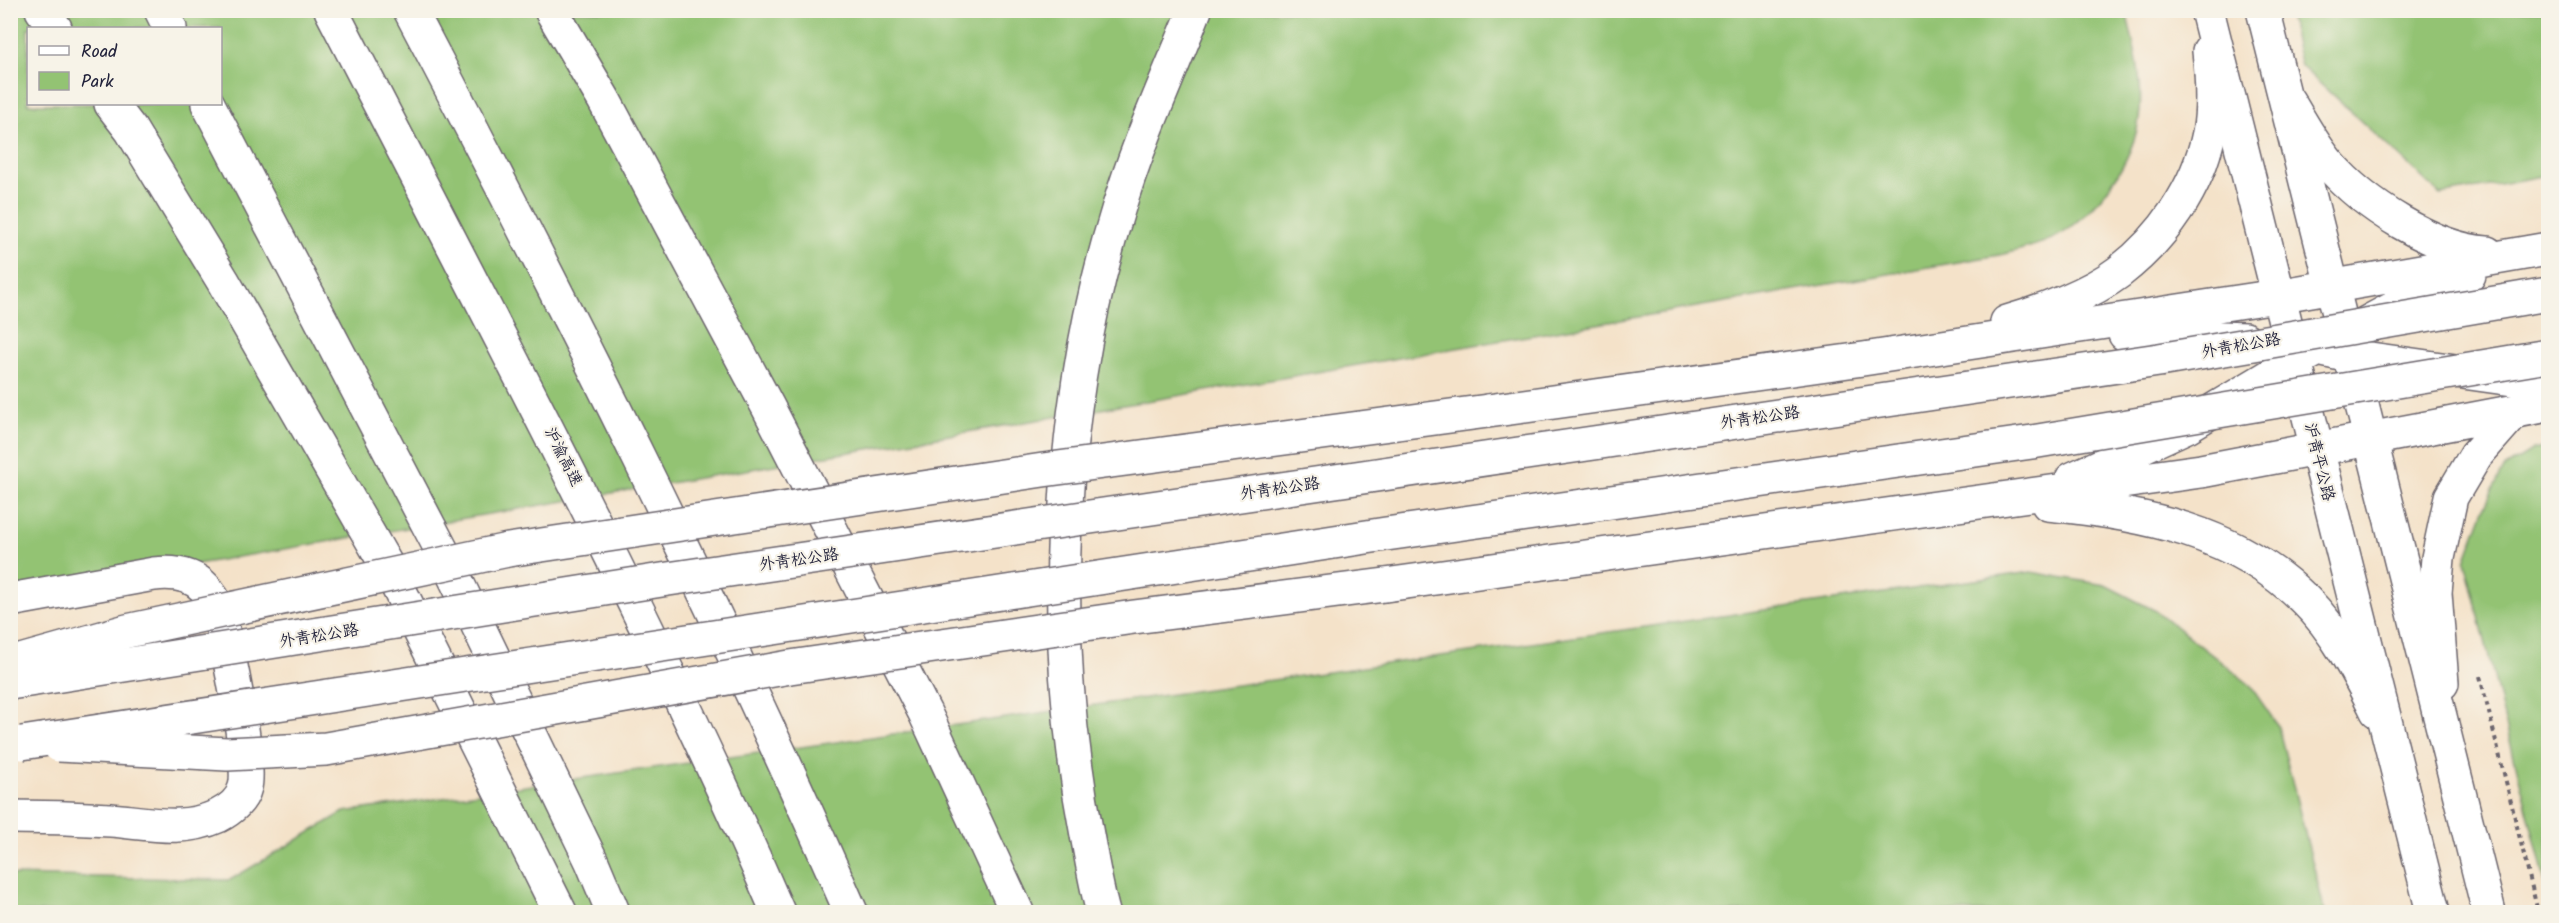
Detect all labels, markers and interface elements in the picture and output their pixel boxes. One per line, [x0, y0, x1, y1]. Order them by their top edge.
legend [27, 27, 222, 105]
text: Road [81, 38, 118, 67]
text: Park [81, 68, 114, 97]
street label: 外青松公路 [2199, 327, 2283, 365]
street label: 外青松公路 [1719, 400, 1801, 436]
street label: 沪青平公路 [2297, 420, 2341, 504]
street label: 沪渝高速 [537, 423, 589, 491]
street label: 外青松公路 [1239, 471, 1321, 507]
street label: 外青松公路 [758, 542, 840, 578]
street label: 外青松公路 [278, 617, 360, 655]

